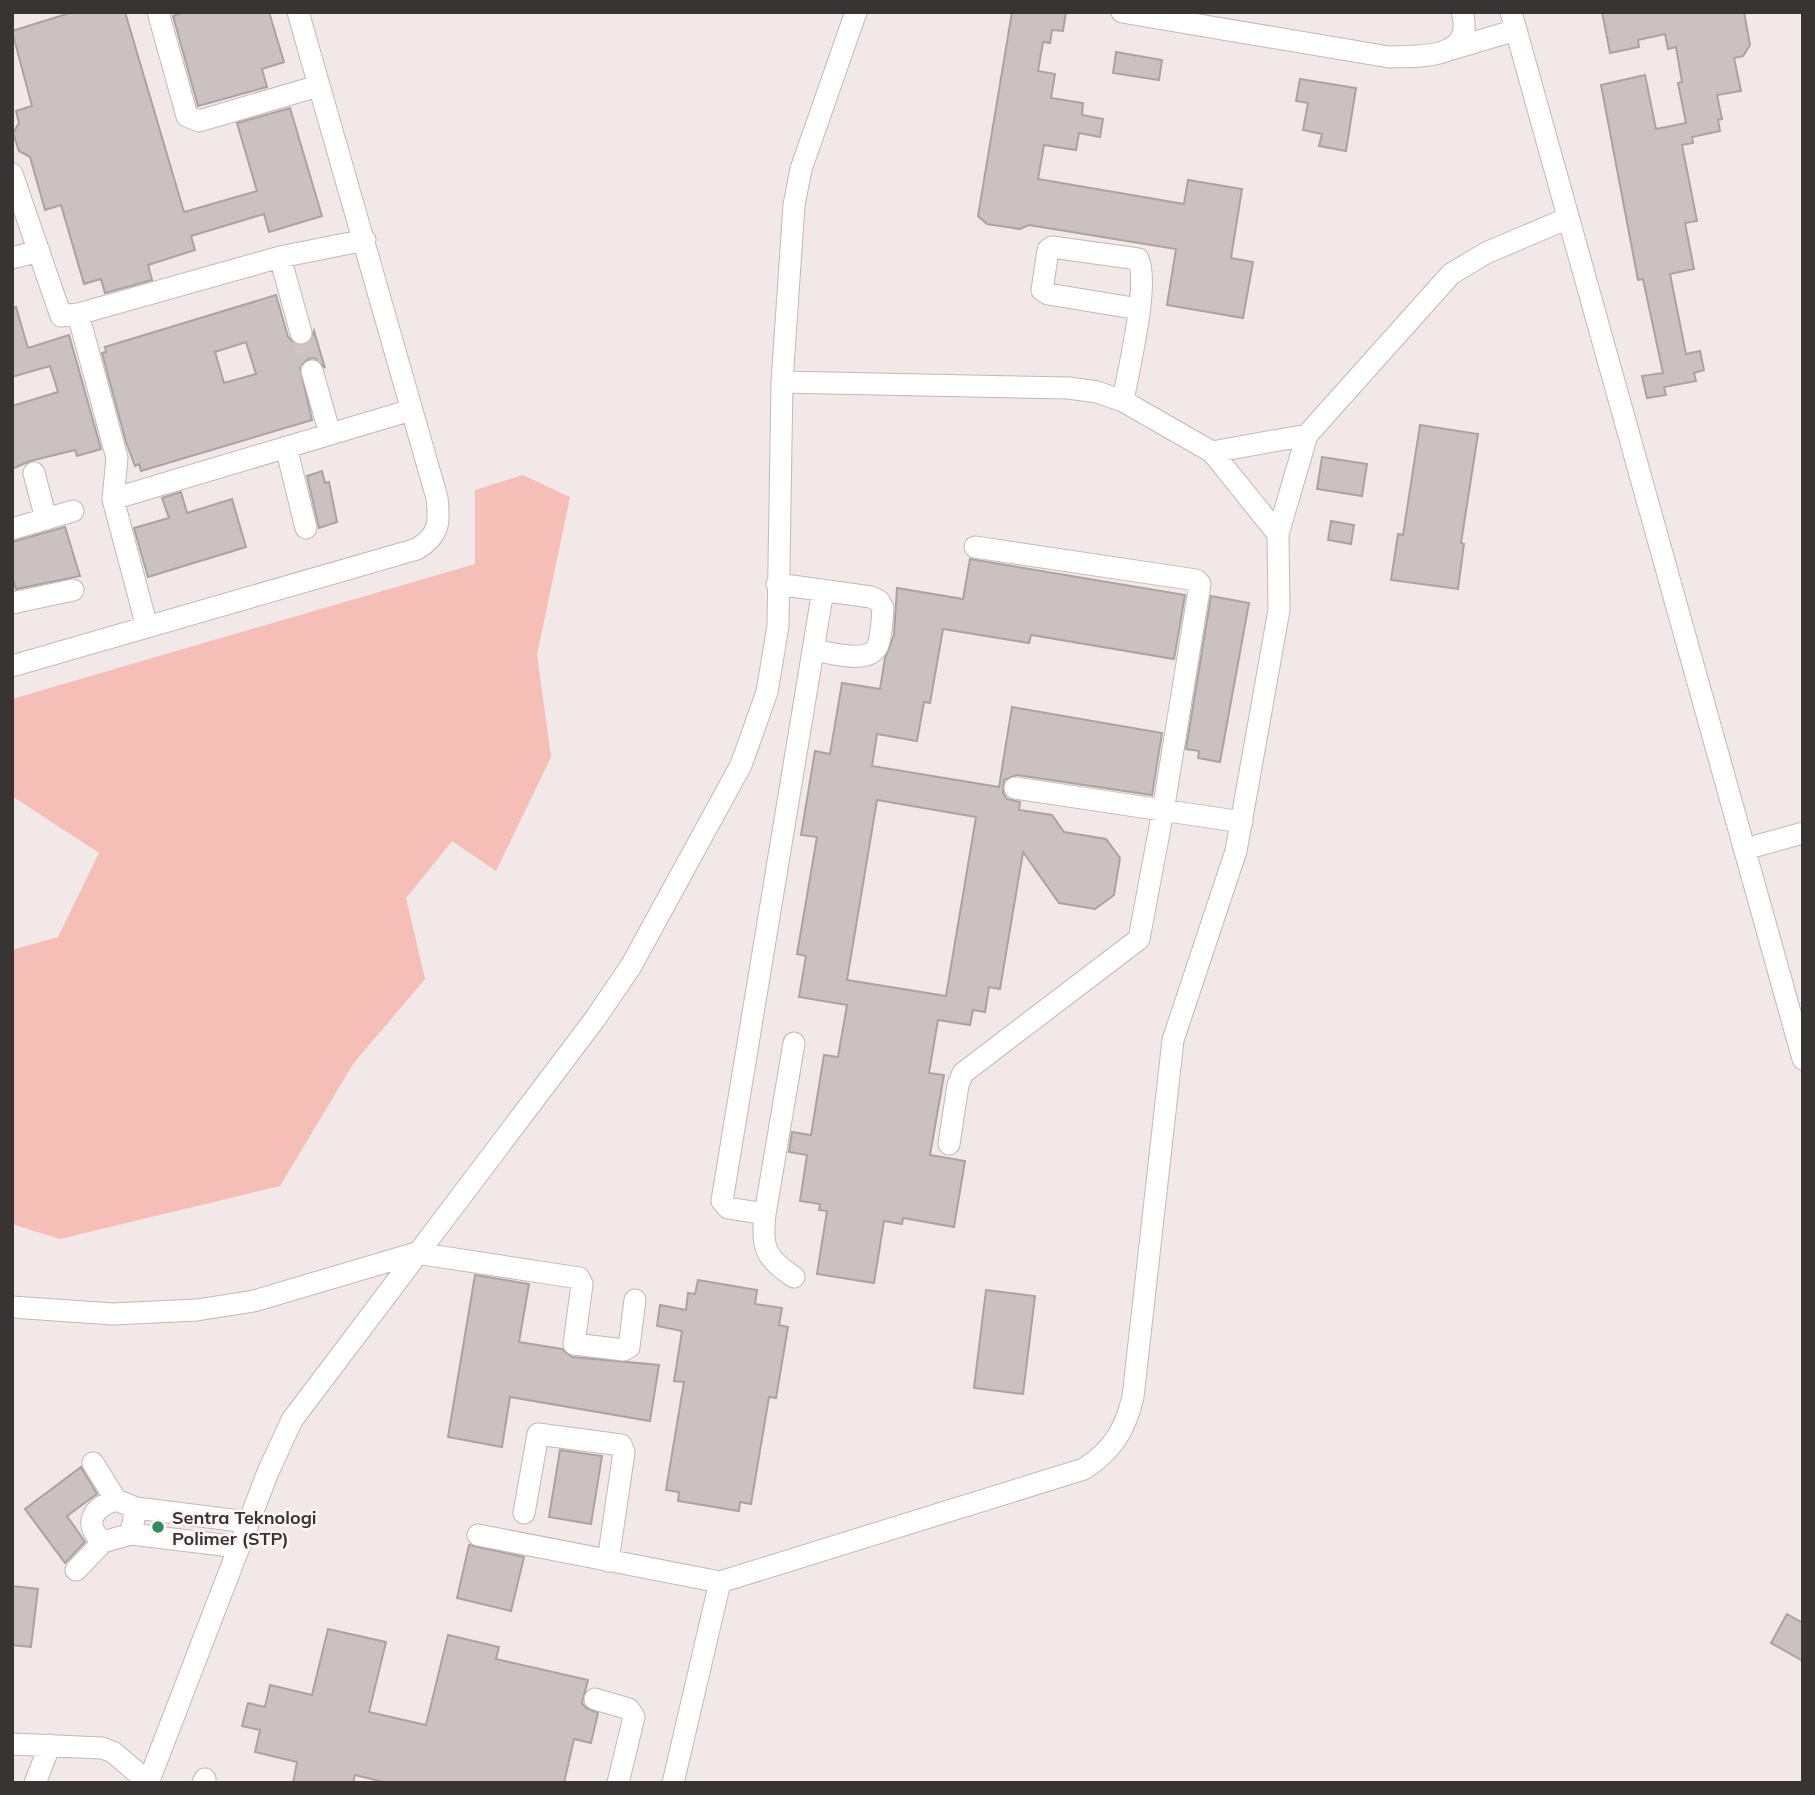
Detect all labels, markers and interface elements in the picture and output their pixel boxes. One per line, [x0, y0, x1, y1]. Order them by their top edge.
place label: Sentra Teknologi Polimer (STP) [172, 1506, 317, 1550]
marker: Sentra Teknologi Polimer (STP) [150, 1519, 166, 1535]

